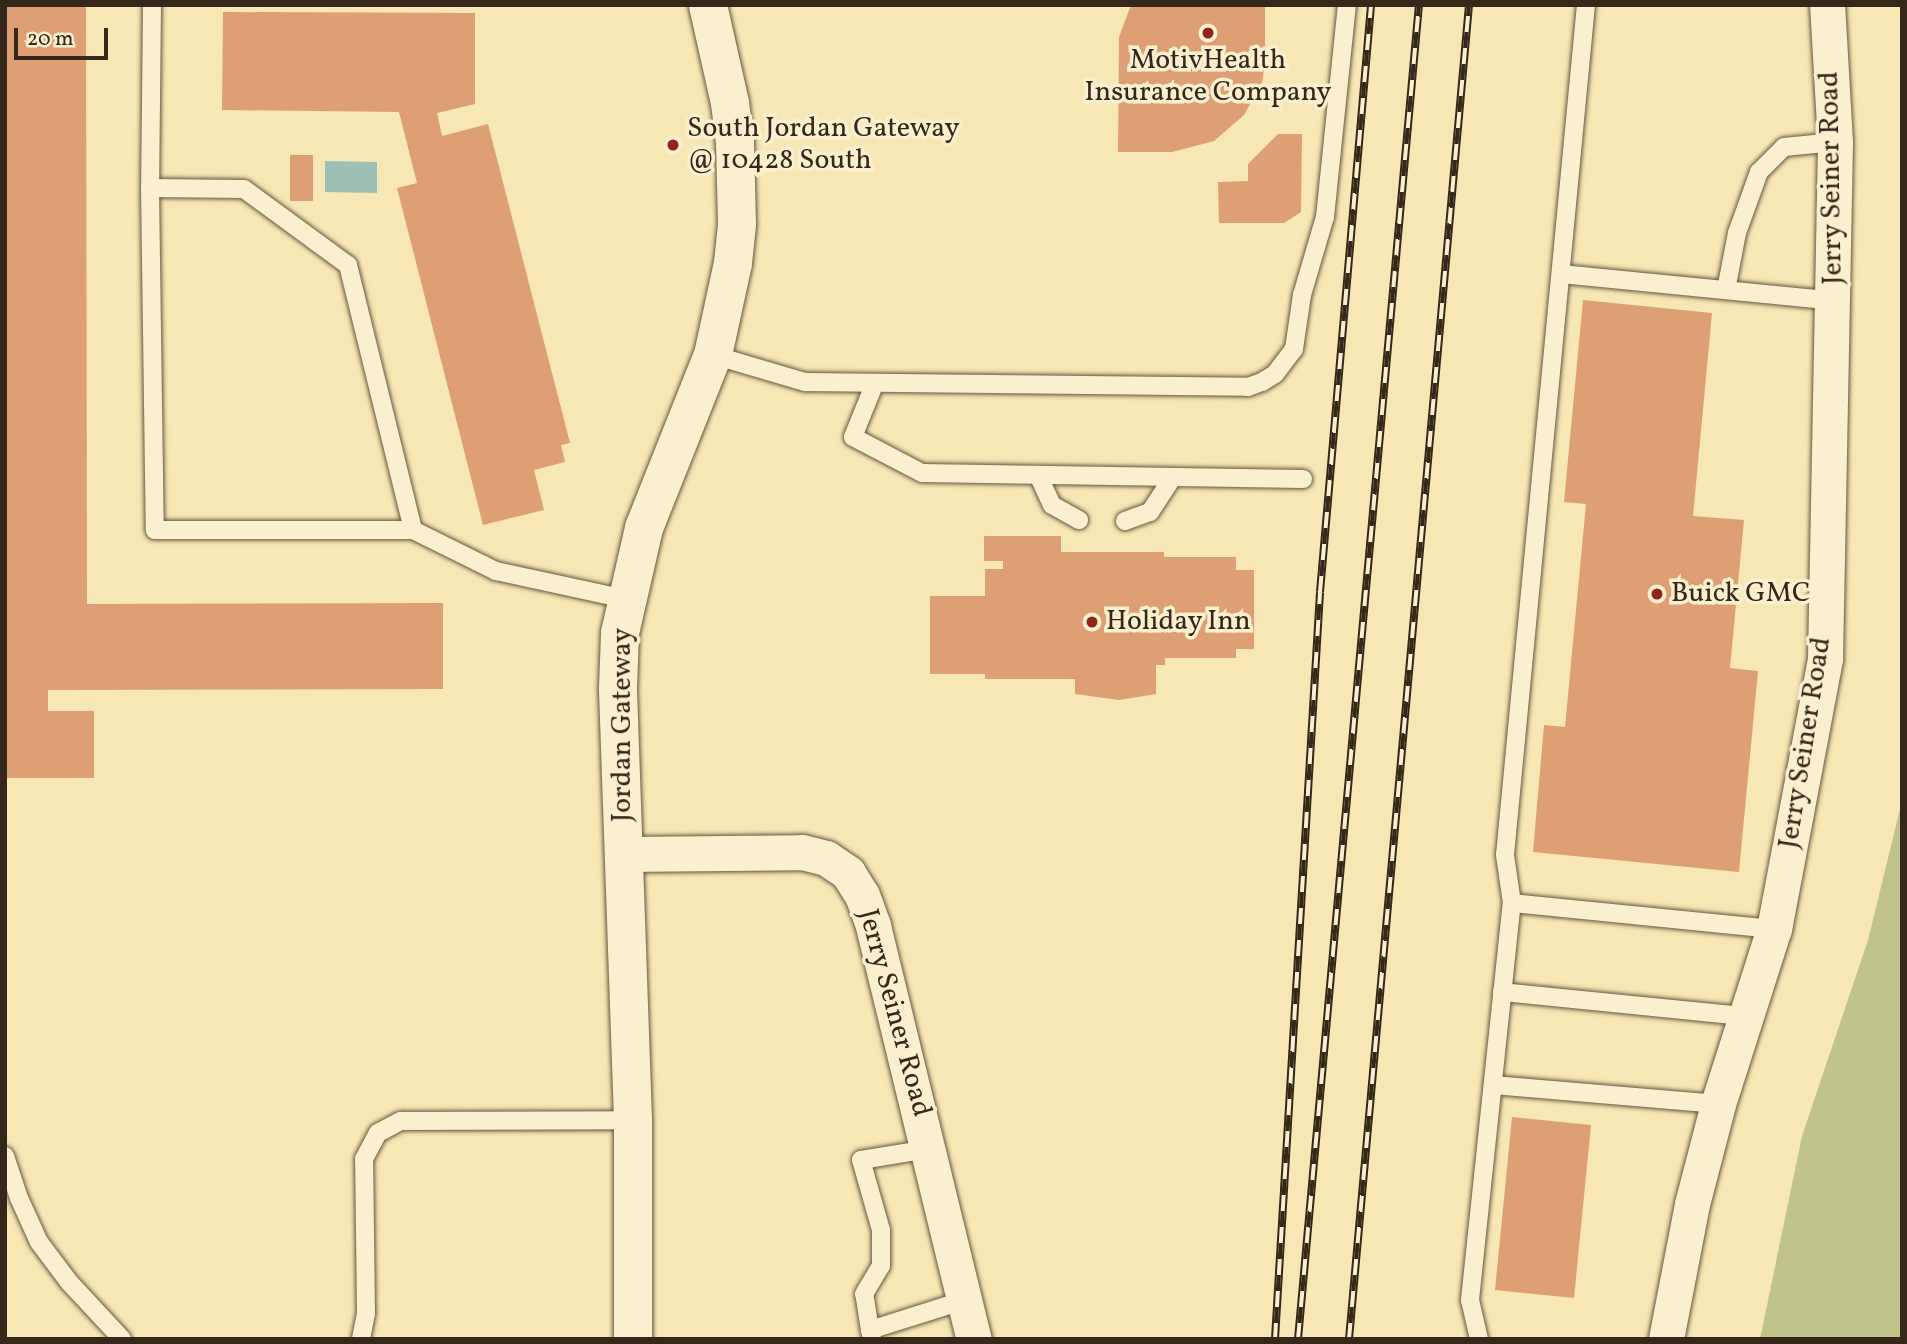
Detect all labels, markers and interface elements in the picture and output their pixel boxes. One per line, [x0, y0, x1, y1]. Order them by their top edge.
scale bar [18, 14, 112, 58]
text: 20 m [27, 25, 73, 54]
marker: MotivHealth Insurance Company [1200, 25, 1216, 41]
place label: MotivHealth Insurance Company [1085, 44, 1331, 110]
street label: Jerry Seiner Road [1813, 71, 1851, 285]
place label: South Jordan Gateway @ 10428 South [687, 112, 960, 178]
marker: South Jordan Gateway @ 10428 South [665, 137, 681, 153]
place label: Buick GMC [1671, 577, 1810, 611]
marker: Buick GMC [1649, 586, 1665, 602]
place label: Holiday Inn [1106, 605, 1251, 639]
marker: Holiday Inn [1084, 614, 1100, 630]
street label: Jordan Gateway [606, 628, 640, 822]
street label: Jerry Seiner Road [1773, 634, 1839, 852]
street label: Jerry Seiner Road [850, 905, 938, 1121]

